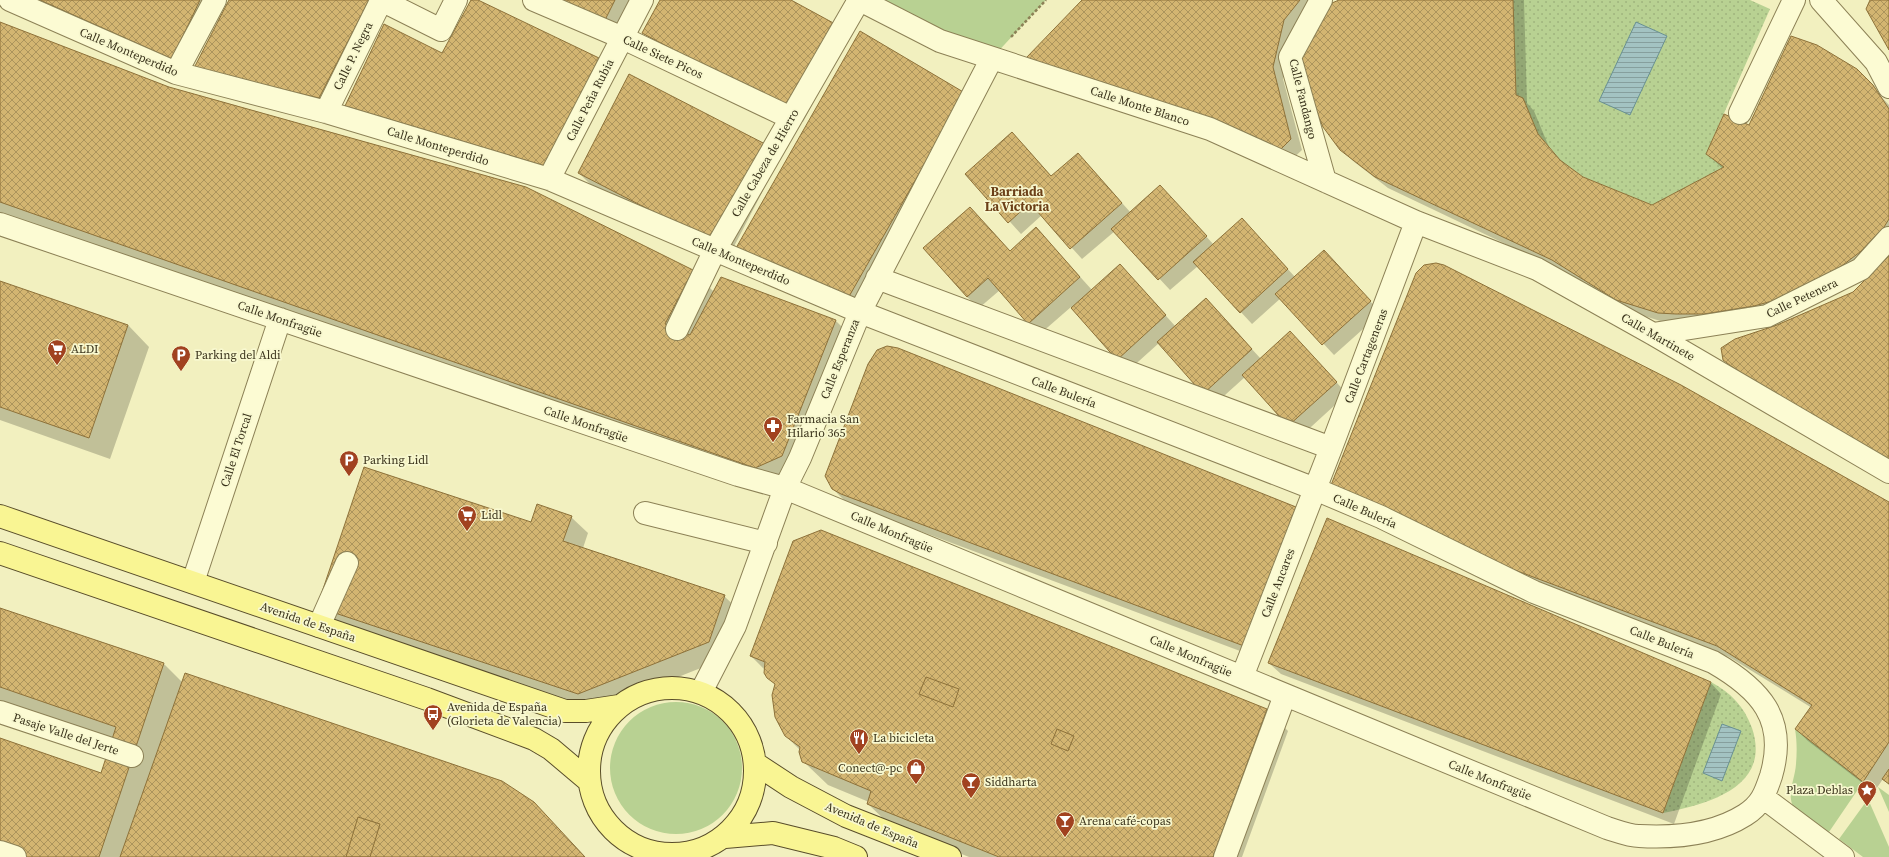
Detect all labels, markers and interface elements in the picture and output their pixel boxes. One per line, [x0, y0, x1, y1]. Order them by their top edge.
street label: Calle P. Negra [330, 18, 377, 93]
street label: Calle Monteperdido [77, 24, 181, 80]
street label: Calle Siete Picos [620, 31, 706, 83]
street label: Calle Peña Rubia [562, 55, 618, 144]
street label: Calle Fandango [1285, 57, 1321, 141]
street label: Calle Monte Blanco [1088, 82, 1192, 130]
street label: Calle Cabeza de Hierro [727, 106, 803, 220]
street label: Calle Monteperdido [385, 123, 491, 169]
district label: Barriada La Victoria [985, 183, 1049, 215]
street label: Calle Monteperdido [689, 233, 793, 289]
street label: Calle Petenera [1764, 274, 1841, 322]
street label: Calle Monfragüe [236, 297, 324, 341]
street label: Calle Cartageneras [1341, 306, 1391, 406]
street label: Calle Martinete [1618, 309, 1698, 365]
street label: Calle Esperanza [817, 316, 864, 401]
supermarket icon: ALDI [46, 338, 68, 366]
place label: ALDI [71, 341, 98, 357]
parking icon: Parking del Aldi [170, 344, 192, 372]
place label: Parking del Aldi [195, 347, 281, 363]
street label: Calle Bulería [1029, 372, 1100, 412]
street label: Calle Monfragüe [542, 402, 630, 446]
street label: Calle El Torcal [217, 411, 256, 489]
place label: Farmacia San Hilario 365 [787, 411, 859, 441]
pharmacy icon: Farmacia San Hilario 365 [762, 415, 784, 443]
parking icon: Parking Lidl [338, 449, 360, 477]
place label: Parking Lidl [363, 452, 429, 468]
street label: Calle Bulería [1330, 490, 1400, 533]
supermarket icon: Lidl [456, 504, 478, 532]
place label: Lidl [481, 507, 503, 523]
street label: Calle Monfragüe [848, 507, 936, 557]
street label: Calle Ancares [1257, 546, 1299, 620]
street label: Avenida de España [258, 598, 359, 646]
street label: Calle Bulería [1627, 622, 1698, 663]
street label: Calle Monfragüe [1147, 631, 1235, 681]
place label: Avenida de España (Glorieta de Valencia) [447, 699, 562, 729]
bus stop icon: Avenida de España (Glorieta de Valencia) [422, 703, 444, 731]
street label: Pasaje Valle del Jerte [11, 709, 121, 759]
restaurant icon: La bicicleta [848, 727, 870, 755]
place label: La bicicleta [873, 730, 935, 746]
street label: Calle Monfragüe [1446, 756, 1534, 804]
shop icon: Conect@-pc [905, 757, 927, 785]
place label: Conect@-pc [838, 760, 902, 776]
bar icon: Siddharta [960, 771, 982, 799]
place label: Siddharta [985, 774, 1038, 790]
place icon: Plaza Deblas [1856, 779, 1878, 807]
place label: Plaza Deblas [1786, 782, 1853, 798]
street label: Avenida de España [823, 798, 922, 852]
bar icon: Arena café-copas [1054, 810, 1076, 838]
place label: Arena café-copas [1079, 813, 1171, 829]

